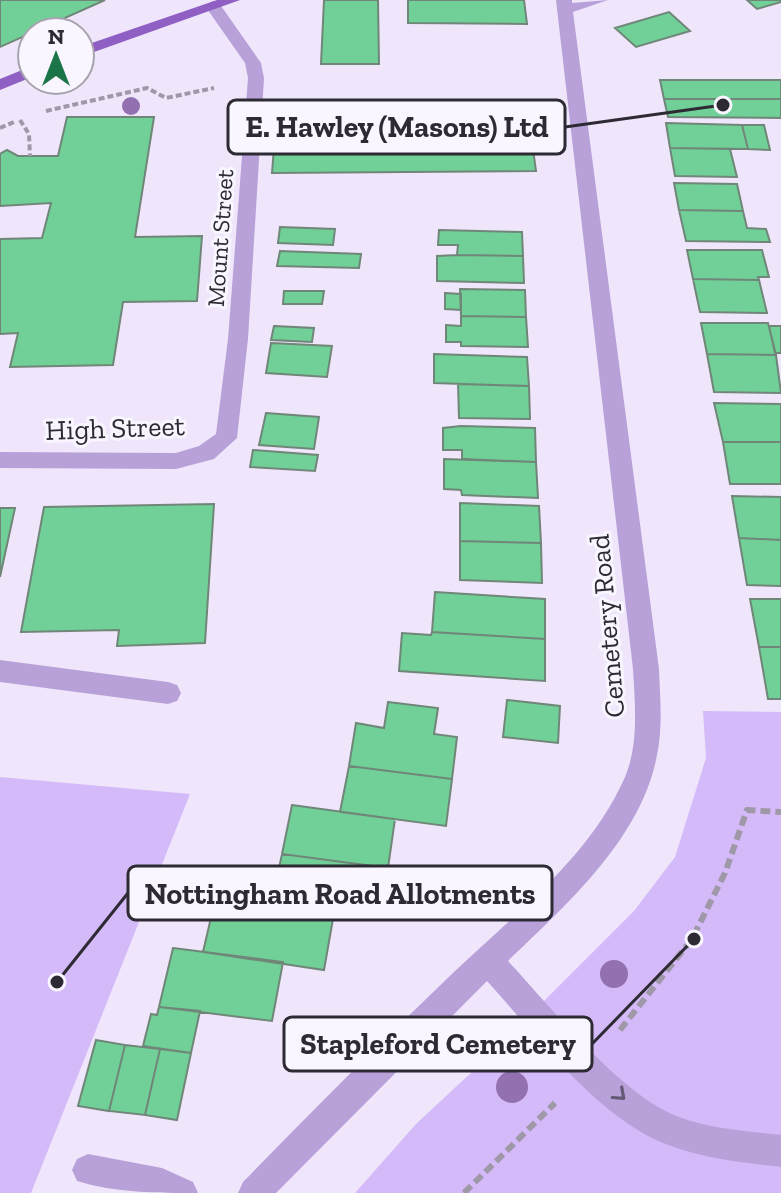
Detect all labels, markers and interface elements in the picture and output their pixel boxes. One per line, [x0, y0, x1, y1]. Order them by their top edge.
north arrow [16, 16, 96, 96]
text: N [48, 23, 65, 50]
callout: E. Hawley (Masons) Ltd [228, 100, 565, 154]
text: E. Hawley (Masons) Ltd [245, 109, 549, 145]
street label: Mount Street [201, 168, 239, 308]
street label: High Street [45, 409, 186, 447]
street label: Cemetery Road [583, 533, 631, 719]
callout: Nottingham Road Allotments [128, 866, 552, 920]
text: Nottingham Road Allotments [144, 876, 536, 912]
callout: Stapleford Cemetery [284, 1017, 592, 1071]
text: Stapleford Cemetery [300, 1026, 576, 1062]
one-way arrow [611, 1085, 626, 1100]

